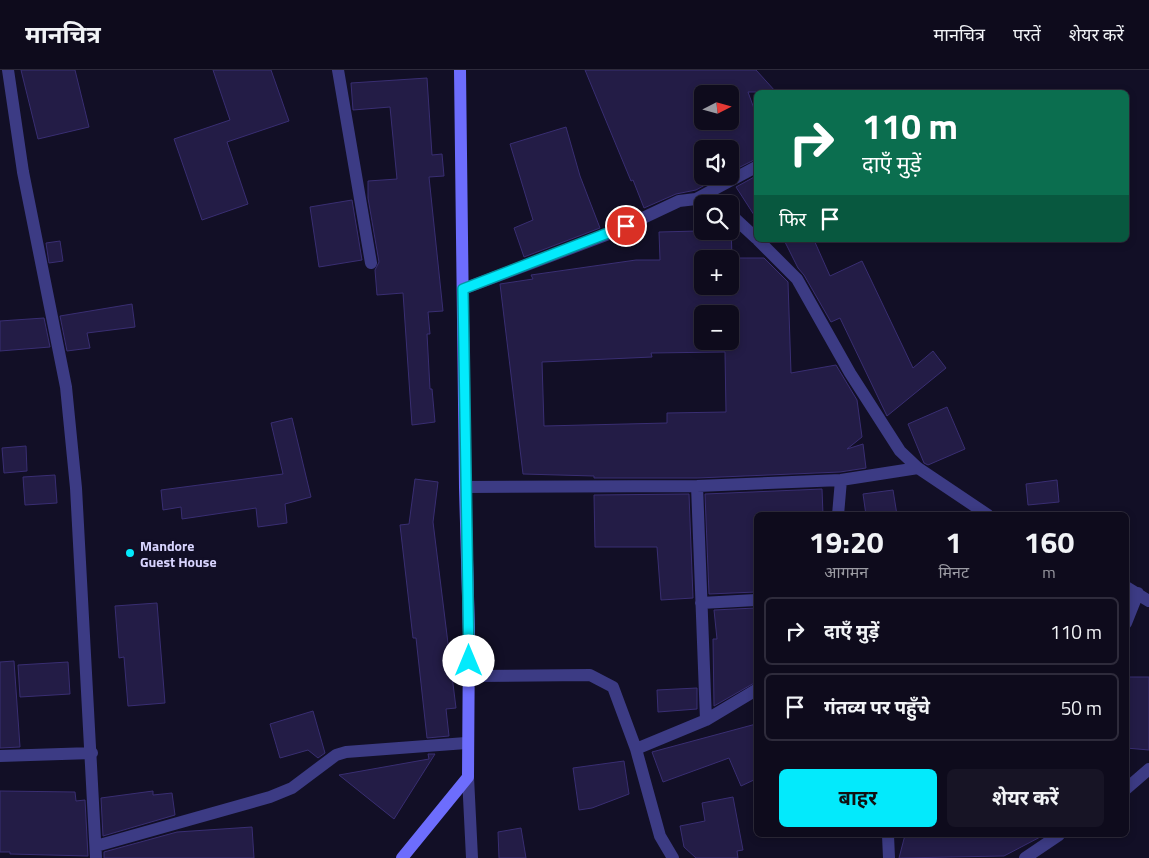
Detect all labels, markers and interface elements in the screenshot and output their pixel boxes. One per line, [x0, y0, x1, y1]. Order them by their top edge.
text: मानचित्र [25, 16, 101, 52]
text: मानचित्र [933, 21, 985, 48]
text: परतें [1013, 21, 1041, 48]
text: शेयर करें [1069, 21, 1124, 48]
north arrow [694, 85, 739, 130]
map controls [694, 85, 739, 350]
text: 110 m [862, 99, 958, 153]
icon: right [779, 110, 844, 175]
button: sound [694, 140, 739, 185]
text: दाएँ मुड़ें [862, 147, 921, 181]
button: search [694, 195, 739, 240]
text: फिर [779, 204, 806, 233]
pin [605, 205, 647, 247]
icon: arrive [816, 205, 844, 233]
icon: arrive [612, 212, 640, 240]
button: + [694, 250, 739, 295]
button: − [694, 305, 739, 350]
text: 19:20 [809, 519, 884, 565]
text: 1 [945, 519, 962, 565]
text: 160 [1024, 519, 1074, 565]
place label: Mandore Guest House [140, 535, 217, 572]
marker: Mandore Guest House [124, 547, 136, 559]
text: आगमन [824, 560, 868, 584]
text: मिनट [938, 560, 969, 584]
text: m [1042, 560, 1056, 584]
text: दाएँ मुड़ें [824, 616, 879, 645]
icon: right [781, 617, 809, 645]
text: 110 m [1050, 617, 1102, 646]
position arrow [442, 634, 494, 686]
text: गंतव्य पर पहुँचे [824, 692, 930, 721]
icon: arrive [781, 693, 809, 721]
text: 50 m [1061, 693, 1102, 722]
button: बाहर [779, 769, 937, 827]
button: शेयर करें [947, 769, 1104, 827]

